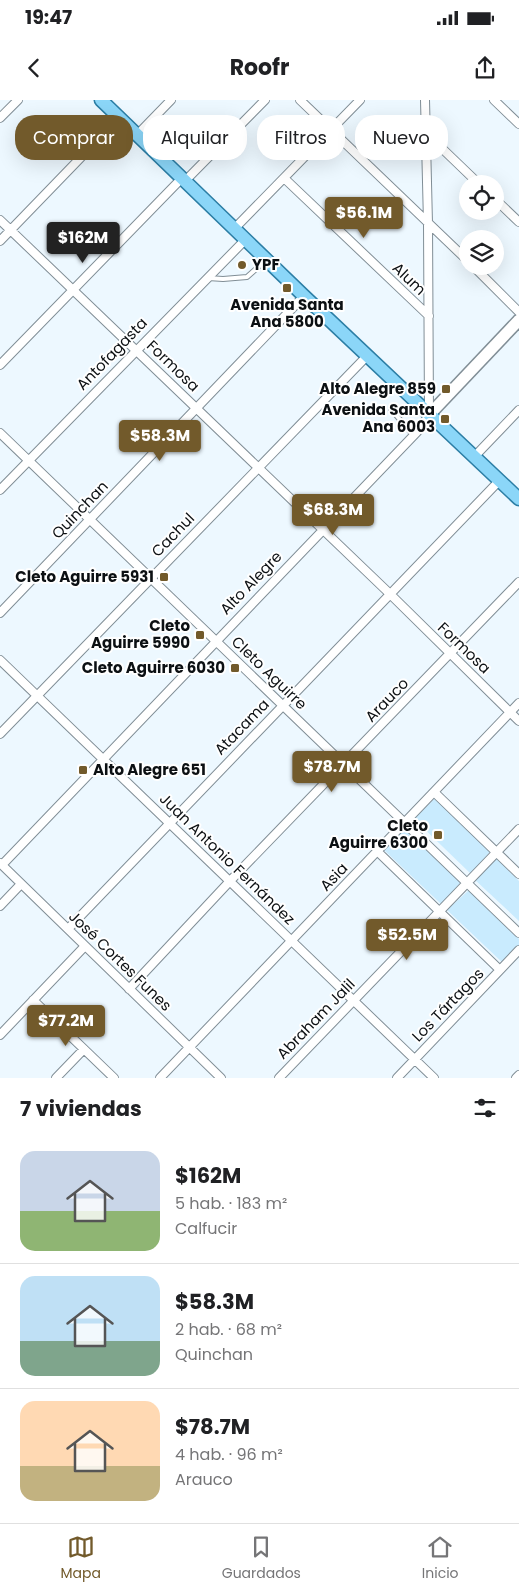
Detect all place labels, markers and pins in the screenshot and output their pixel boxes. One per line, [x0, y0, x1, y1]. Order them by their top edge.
pin: $56.1M [323, 196, 405, 239]
pin: $162M [48, 221, 118, 264]
place label: YPF [252, 254, 280, 275]
marker: YPF [236, 259, 248, 271]
marker: Avenida Santa Ana 5800 [281, 282, 293, 294]
place label: Avenida Santa Ana 5800 [230, 294, 344, 332]
place label: Alto Alegre 859 [319, 378, 436, 399]
marker: Alto Alegre 859 [440, 383, 452, 395]
place label: Avenida Santa Ana 6003 [321, 399, 435, 437]
marker: Avenida Santa Ana 6003 [439, 413, 451, 425]
pin: $58.3M [119, 420, 201, 462]
pin: $68.3M [292, 494, 374, 536]
place label: Cleto Aguirre 5931 [15, 566, 154, 587]
marker: Cleto Aguirre 5931 [158, 571, 170, 583]
place label: Cleto Aguirre 5990 [91, 615, 190, 653]
marker: Cleto Aguirre 5990 [194, 629, 206, 641]
place label: Cleto Aguirre 6030 [82, 657, 225, 678]
marker: Cleto Aguirre 6030 [229, 662, 241, 674]
pin: $78.7M [291, 750, 373, 793]
place label: Alto Alegre 651 [93, 759, 206, 780]
marker: Alto Alegre 651 [77, 764, 89, 776]
place label: Cleto Aguirre 6300 [329, 815, 428, 853]
marker: Cleto Aguirre 6300 [432, 829, 444, 841]
pin: $52.5M [366, 918, 448, 961]
pin: $77.2M [25, 1004, 107, 1047]

